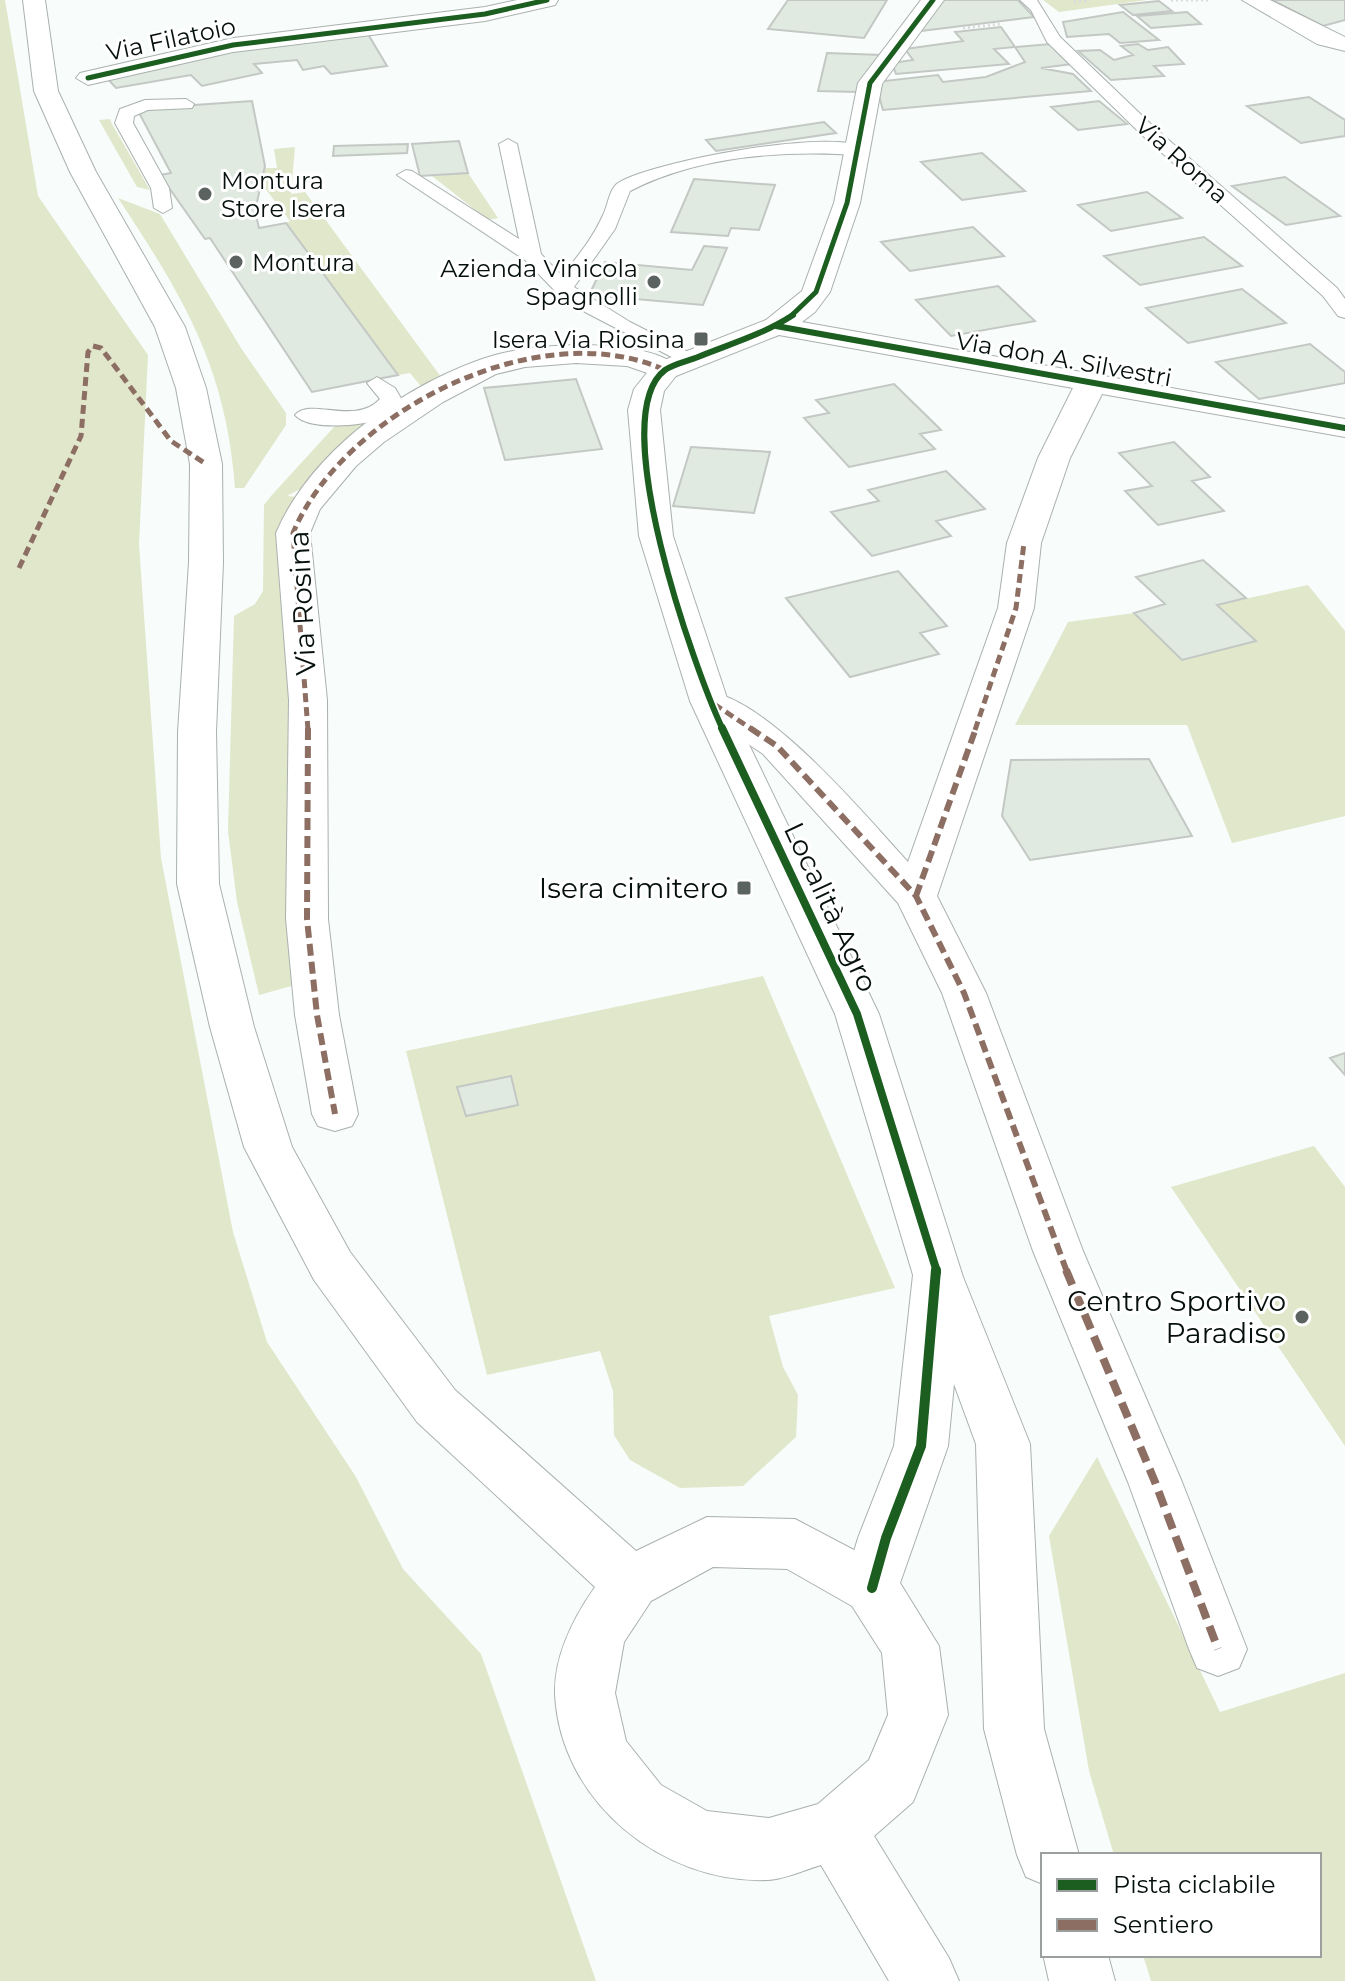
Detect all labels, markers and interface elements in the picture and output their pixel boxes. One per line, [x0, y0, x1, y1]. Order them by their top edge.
street label: Via Filatoio [104, 11, 238, 67]
street label: Via Roma [1129, 111, 1235, 209]
place label: Montura Store Isera [221, 166, 346, 223]
marker: Montura Store Isera [196, 185, 214, 203]
place label: Montura [252, 248, 355, 277]
marker: Montura [227, 253, 245, 271]
place label: Azienda Vinicola Spagnolli [440, 254, 638, 311]
marker: Azienda Vinicola Spagnolli [645, 273, 663, 291]
place label: Isera Via Riosina [492, 325, 685, 354]
street label: Via don A. Silvestri [954, 326, 1174, 392]
marker: Isera Via Riosina [692, 330, 710, 348]
street label: Via Rosina [281, 530, 323, 676]
street label: Località Agro [777, 817, 885, 997]
place label: Isera cimitero [539, 871, 728, 905]
marker: Isera cimitero [735, 879, 753, 897]
place label: Centro Sportivo Paradiso [1067, 1284, 1286, 1350]
marker: Centro Sportivo Paradiso [1293, 1308, 1311, 1326]
legend [1041, 1853, 1321, 1957]
text: Pista ciclabile [1113, 1870, 1276, 1899]
text: Sentiero [1113, 1910, 1214, 1939]

